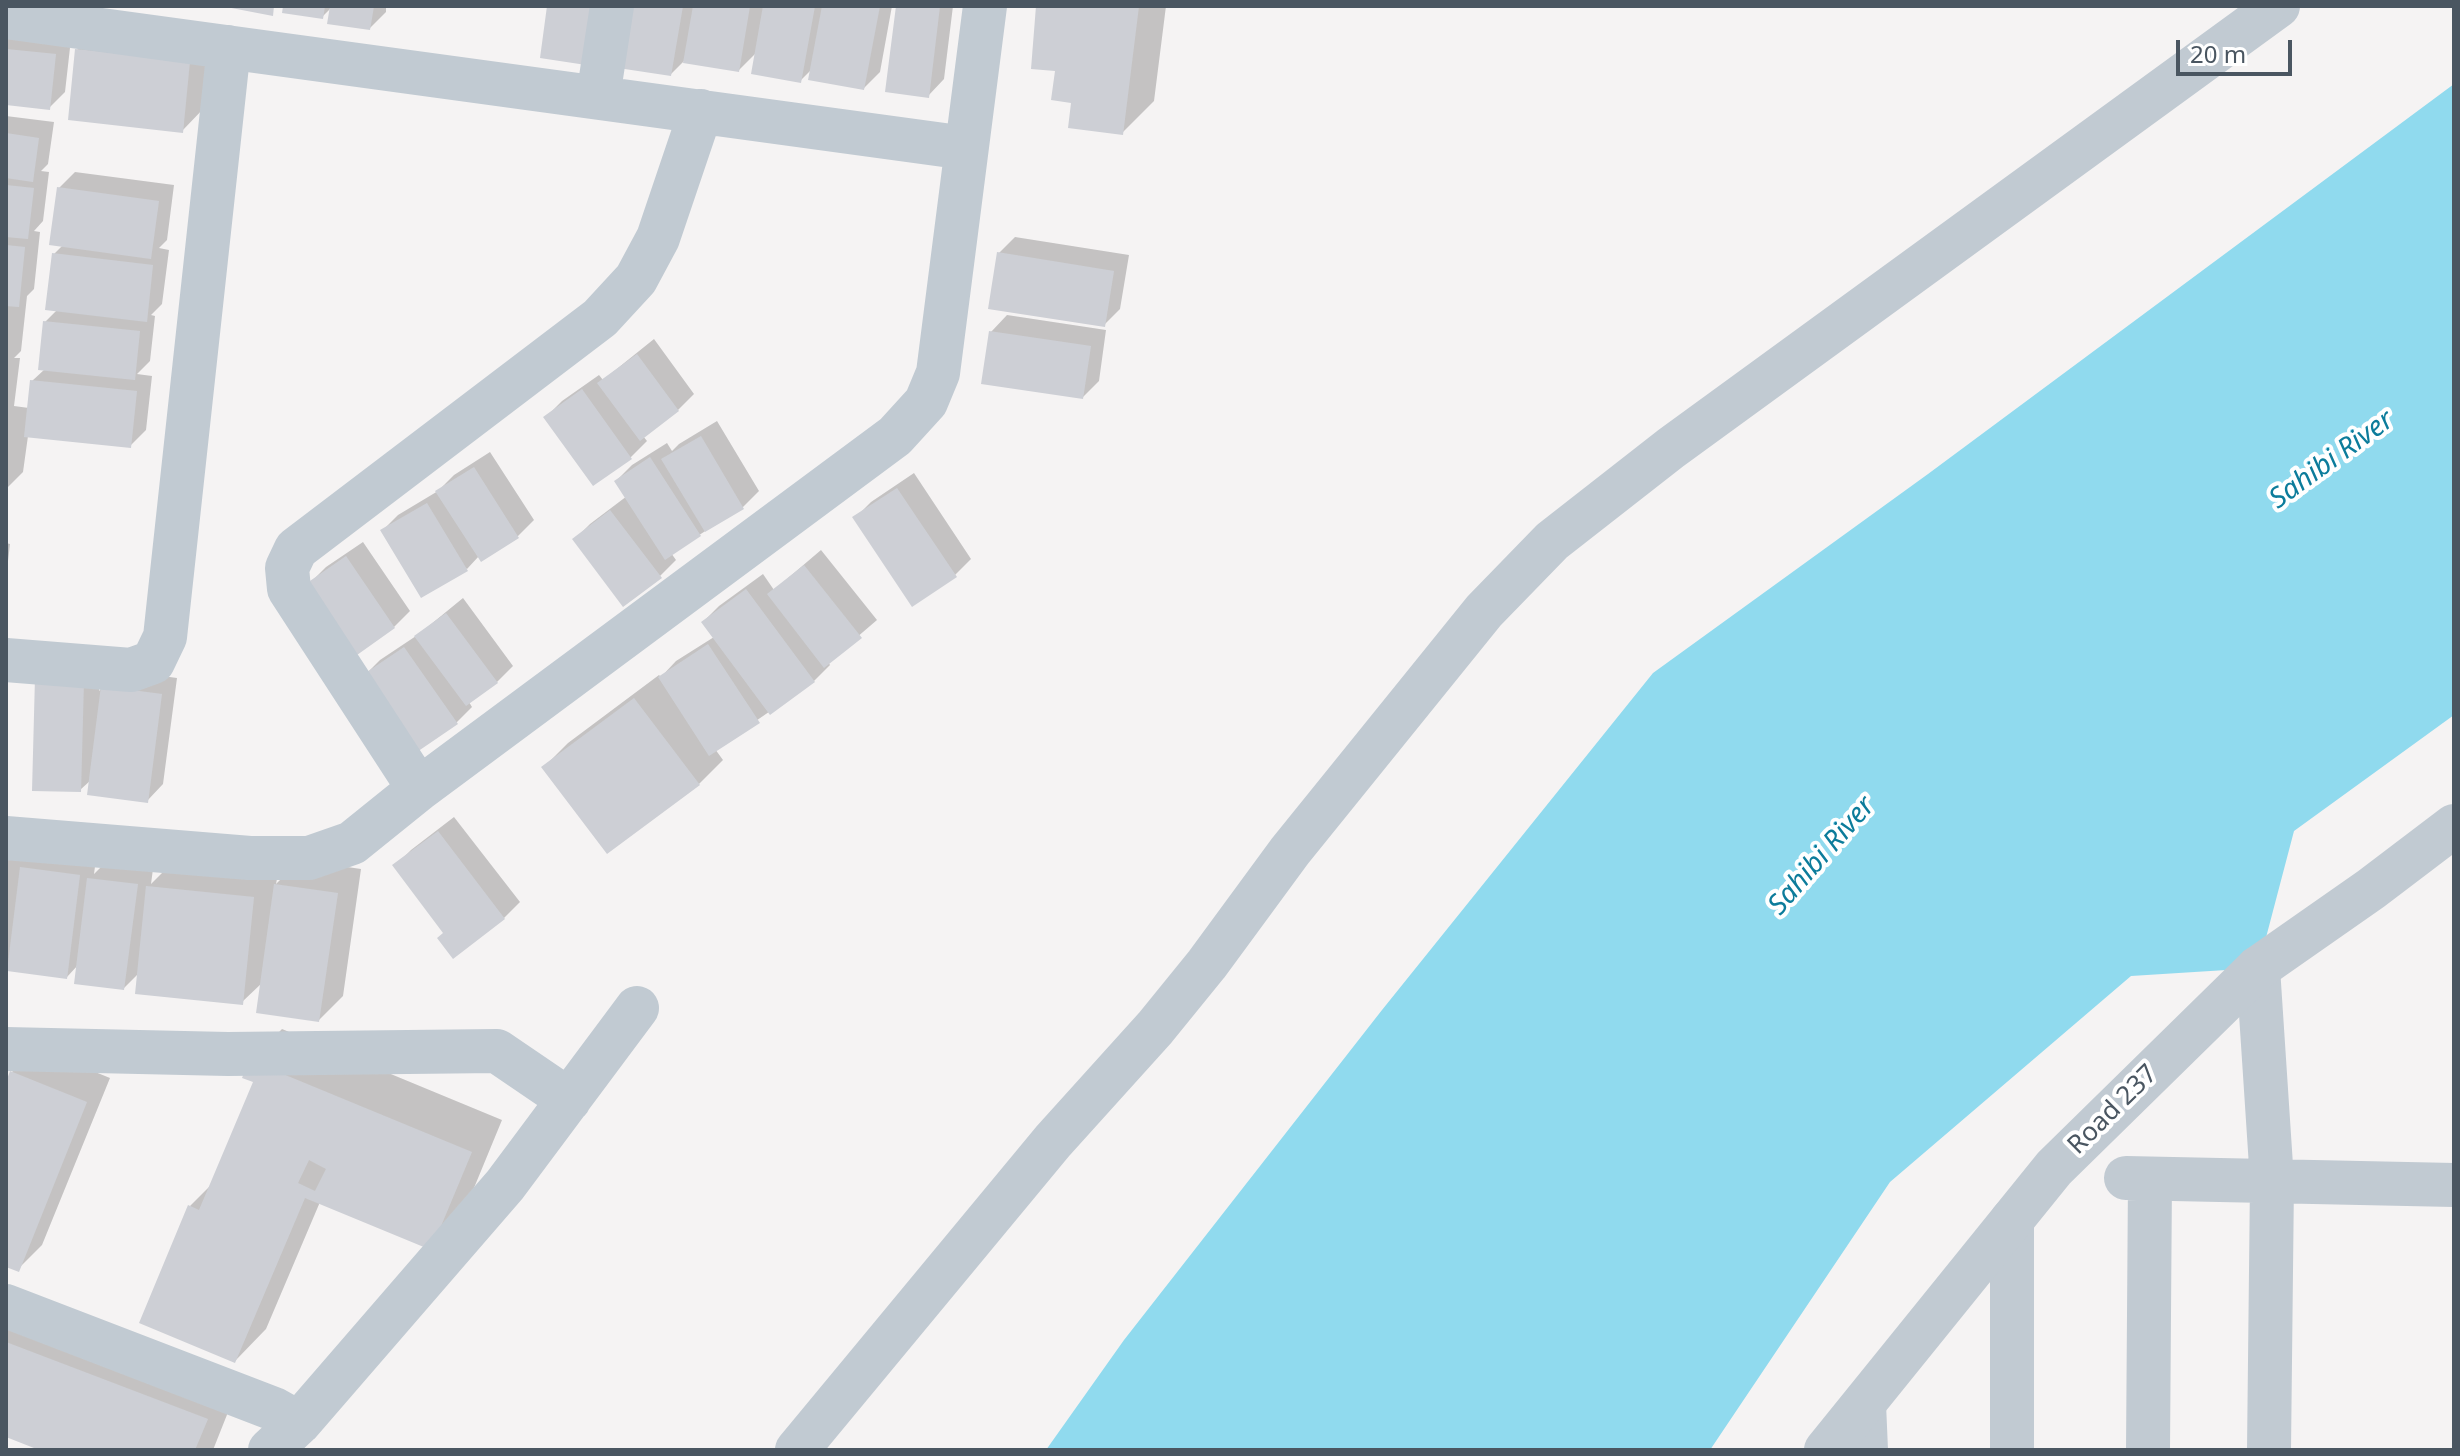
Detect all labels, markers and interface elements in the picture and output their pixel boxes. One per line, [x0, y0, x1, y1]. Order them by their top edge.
scale bar [2180, 24, 2296, 74]
text: 20 m [2190, 37, 2246, 70]
water label: Sahibi River [2263, 404, 2401, 516]
water label: Sahibi River [1762, 790, 1882, 922]
street label: Road 237 [2062, 1059, 2164, 1161]

